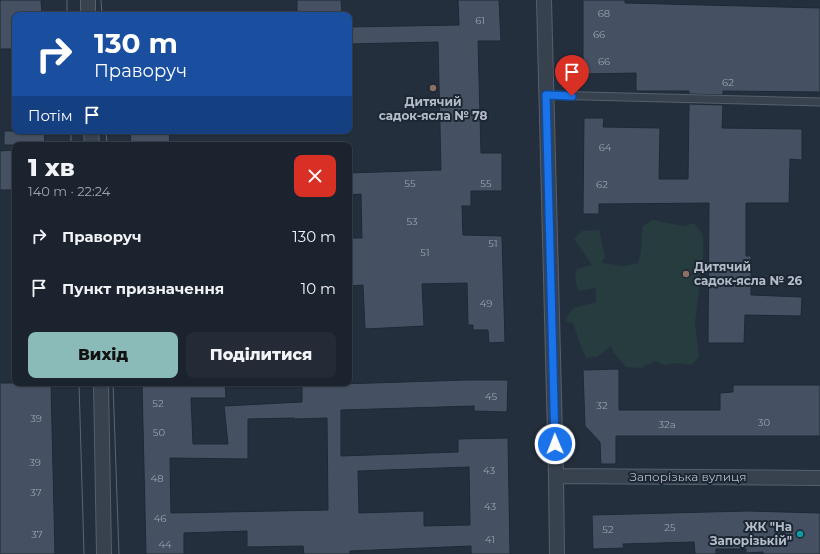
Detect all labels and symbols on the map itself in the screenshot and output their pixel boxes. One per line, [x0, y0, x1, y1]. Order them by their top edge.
house number: 68 [598, 7, 610, 20]
house number: 61 [475, 14, 485, 27]
house number: 66 [593, 28, 605, 41]
pin [555, 55, 589, 96]
house number: 66 [598, 55, 610, 68]
house number: 62 [722, 76, 734, 89]
marker: Дитячий садок-ясла № 78 [428, 83, 438, 93]
place label: Дитячий садок-ясла № 78 [379, 94, 487, 123]
house number: 64 [599, 141, 612, 154]
house number: 55 [404, 177, 416, 190]
house number: 55 [480, 177, 492, 190]
house number: 62 [596, 178, 608, 191]
house number: 53 [406, 215, 418, 228]
house number: 51 [488, 237, 498, 250]
house number: 51 [420, 246, 430, 259]
place label: Дитячий садок-ясла № 26 [694, 259, 803, 288]
marker: Дитячий садок-ясла № 26 [681, 269, 691, 279]
house number: 49 [480, 297, 492, 310]
house number: 45 [485, 390, 497, 403]
house number: 52 [152, 397, 164, 410]
house number: 32 [596, 399, 608, 412]
house number: 39 [30, 412, 42, 425]
house number: 30 [758, 416, 771, 429]
house number: 32а [658, 418, 676, 431]
position arrow [534, 423, 576, 465]
house number: 50 [153, 426, 166, 439]
house number: 39 [29, 456, 41, 469]
house number: 43 [483, 464, 495, 477]
street label: Запорізька вулиця [630, 469, 746, 484]
house number: 48 [150, 472, 164, 485]
house number: 37 [30, 486, 42, 499]
house number: 43 [484, 500, 496, 513]
house number: 46 [154, 512, 166, 525]
place label: ЖК "На Запорізькій" [709, 519, 792, 548]
house number: 25 [664, 521, 676, 534]
house number: 52 [602, 523, 614, 536]
house number: 37 [31, 528, 43, 541]
marker: ЖК "На Запорізькій" [795, 529, 805, 539]
house number: 41 [485, 533, 495, 546]
house number: 44 [158, 538, 172, 551]

